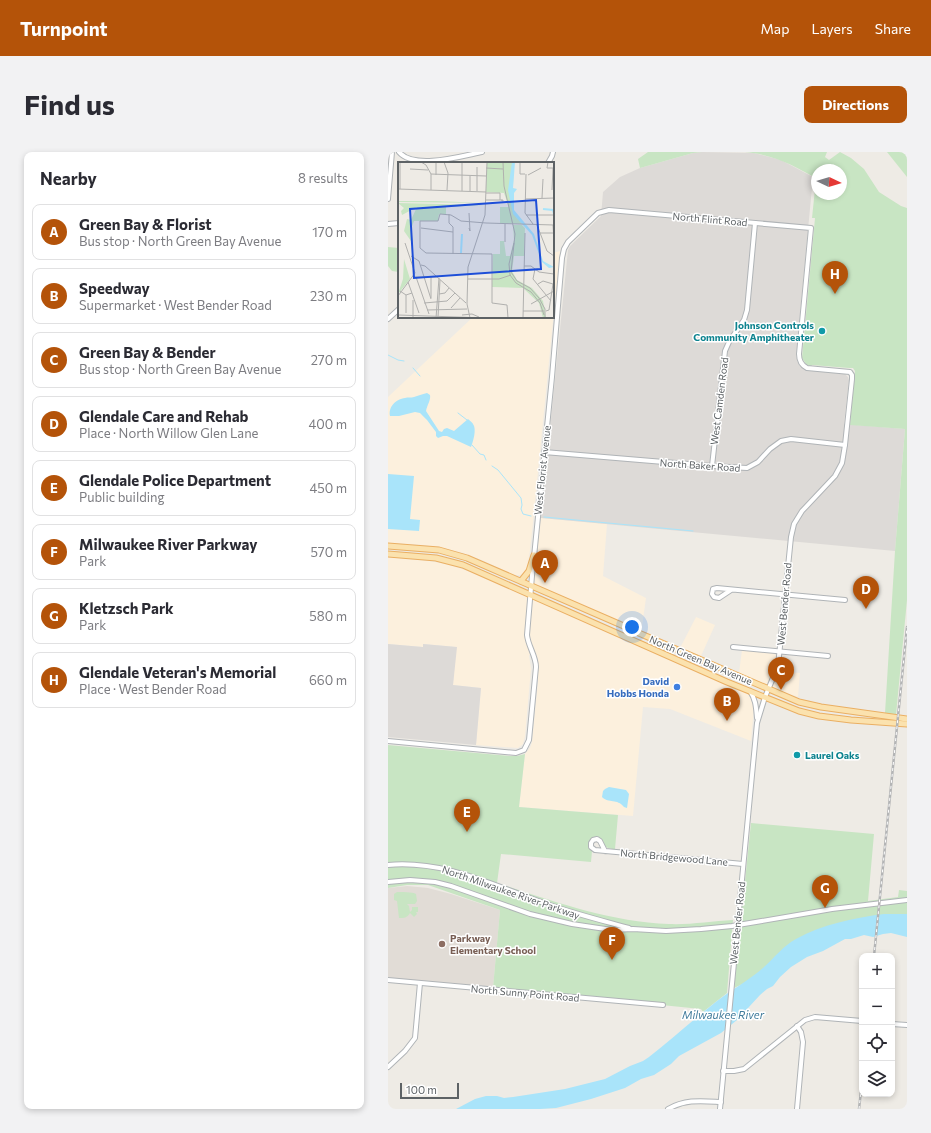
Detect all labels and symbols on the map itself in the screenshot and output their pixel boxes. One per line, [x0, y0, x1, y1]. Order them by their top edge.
inset map [398, 162, 554, 318]
north arrow [811, 164, 847, 200]
street label: North Flint Road [672, 210, 748, 228]
pin: H [822, 261, 848, 294]
place label: Johnson Controls Community Amphitheater [693, 319, 814, 343]
marker: Johnson Controls Community Amphitheater [817, 326, 827, 336]
street label: West Camden Road [708, 356, 730, 445]
street label: West Florist Avenue [531, 425, 553, 515]
street label: North Baker Road [659, 456, 741, 474]
pin: A [532, 550, 558, 583]
street label: West Bender Road [774, 562, 794, 646]
pin: D [853, 576, 879, 609]
your location [622, 617, 642, 637]
street label: North Green Bay Avenue [648, 633, 754, 687]
pin: C [768, 657, 794, 690]
place label: David Hobbs Honda [607, 675, 669, 699]
marker: David Hobbs Honda [672, 682, 682, 692]
pin: B [714, 688, 740, 721]
place label: Laurel Oaks [805, 749, 860, 761]
marker: Laurel Oaks [792, 750, 802, 760]
pin: E [454, 799, 480, 832]
street label: North Bridgewood Lane [620, 846, 728, 868]
street label: North Milwaukee River Parkway [441, 863, 581, 921]
pin: G [812, 875, 838, 908]
street label: West Bender Road [727, 881, 747, 965]
pin: F [599, 927, 625, 960]
place label: Parkway Elementary School [450, 932, 536, 956]
marker: Parkway Elementary School [437, 939, 447, 949]
street label: North Sunny Point Road [470, 982, 580, 1004]
water label: Milwaukee River [682, 1008, 765, 1021]
scale bar [400, 1081, 459, 1100]

